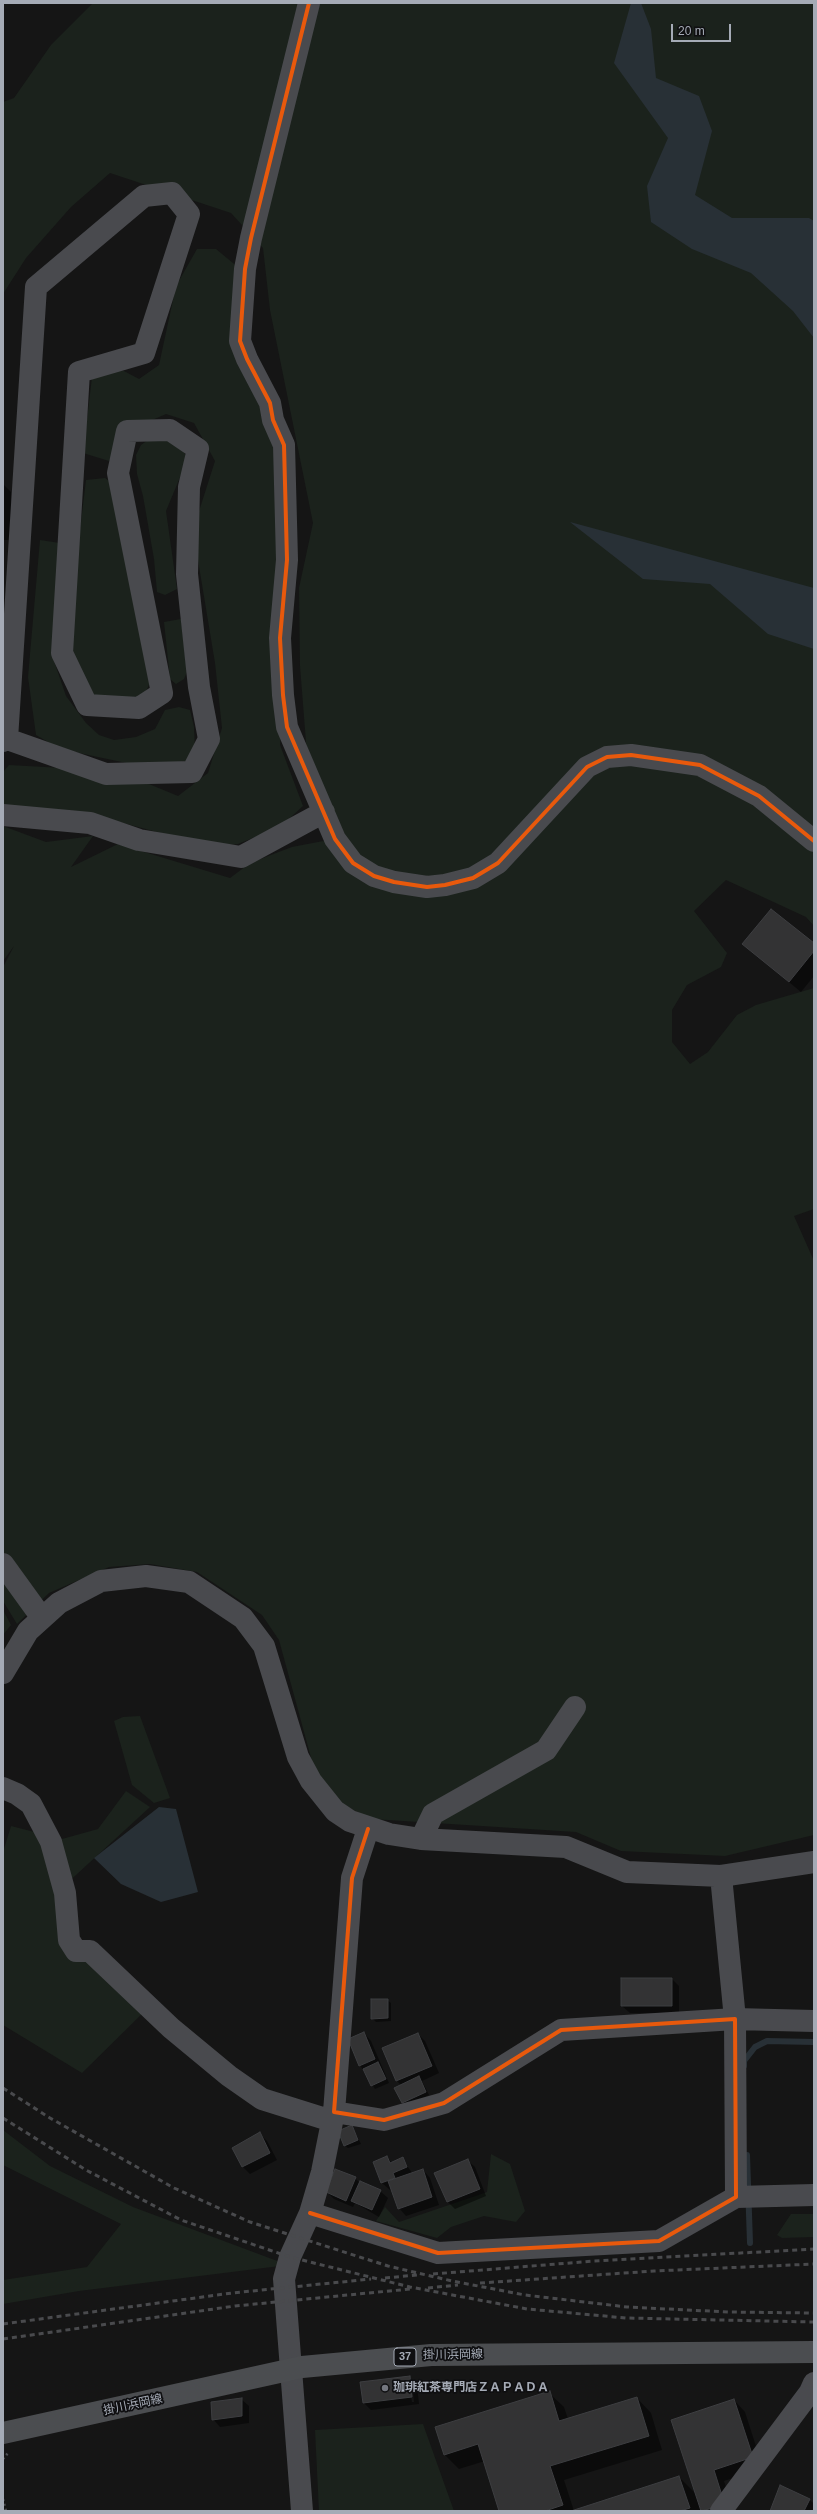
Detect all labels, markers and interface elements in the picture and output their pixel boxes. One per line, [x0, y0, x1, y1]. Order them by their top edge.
scale bar [673, 16, 733, 42]
text: 20 m [678, 24, 705, 38]
street label: 掛川浜岡線 [423, 2347, 483, 2363]
road number: 37 [394, 2348, 416, 2366]
place label: 珈琲紅茶専門店ＺＡＰＡＤＡ [393, 2381, 549, 2395]
marker: 珈琲紅茶専門店ＺＡＰＡＤＡ [380, 2383, 390, 2393]
street label: 掛川浜岡線 [102, 2392, 164, 2418]

